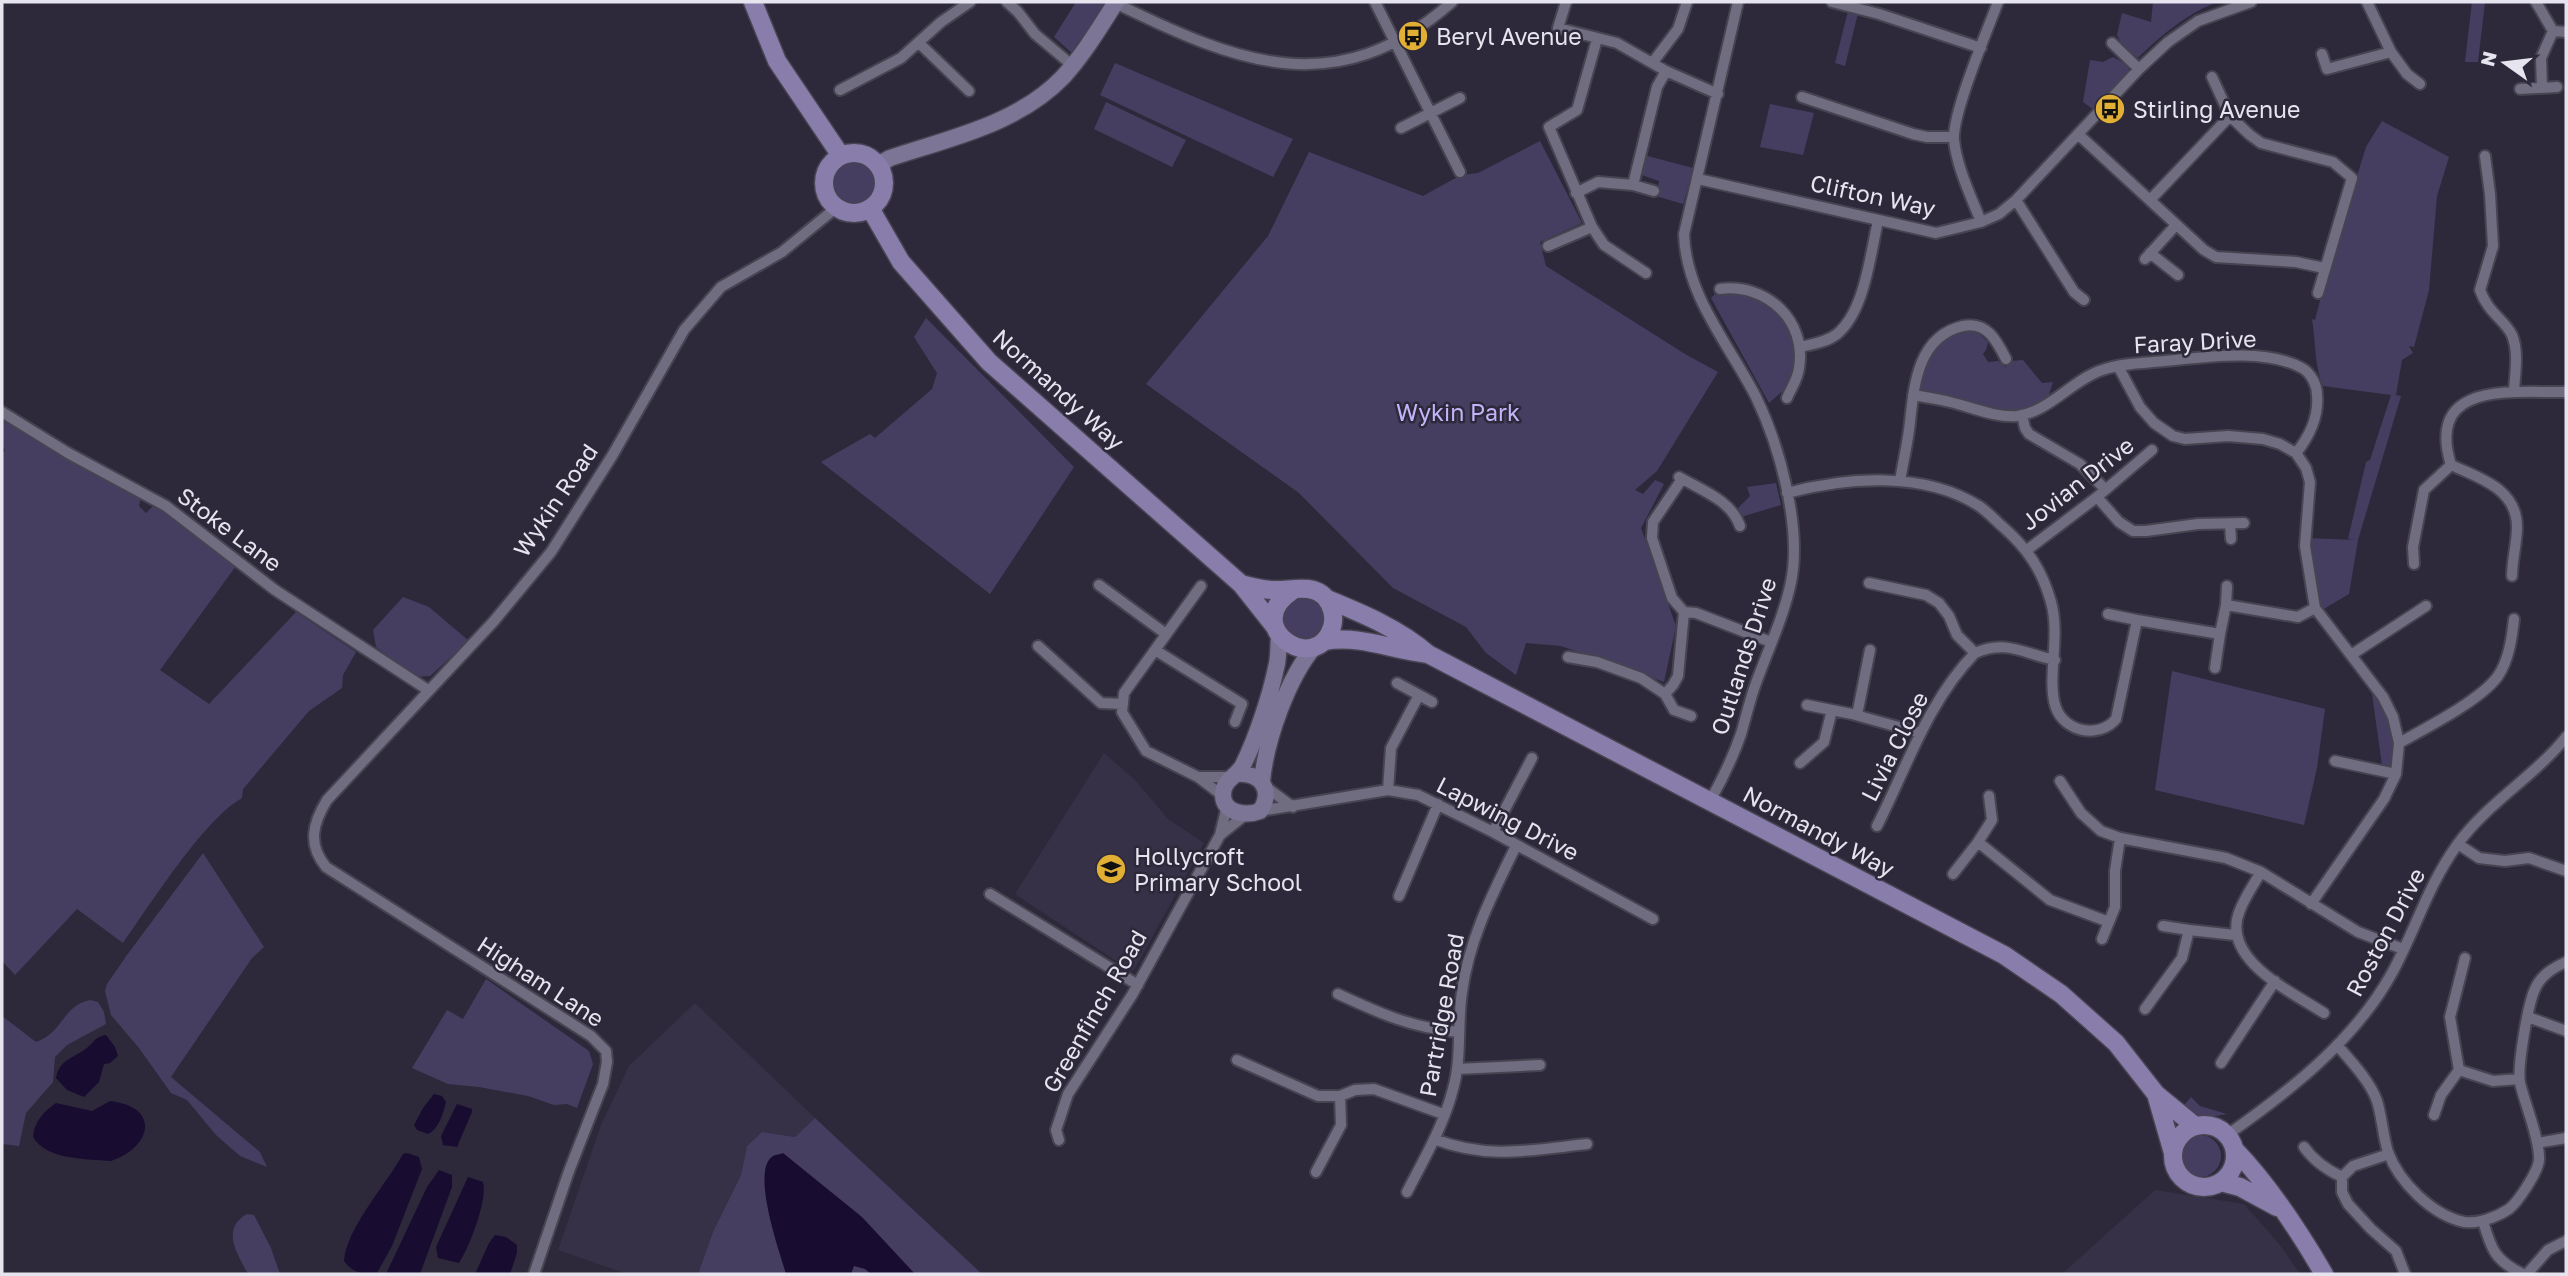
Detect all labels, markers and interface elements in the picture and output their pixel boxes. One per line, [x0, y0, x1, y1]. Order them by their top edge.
bus stop icon: Beryl Avenue [1396, 19, 1430, 53]
place label: Beryl Avenue [1436, 22, 1582, 50]
north arrow [2470, 28, 2540, 98]
text: N [2475, 49, 2501, 69]
bus stop icon: Stirling Avenue [2093, 92, 2127, 126]
place label: Stirling Avenue [2133, 95, 2300, 123]
street label: Clifton Way [1808, 168, 1938, 222]
street label: Normandy Way [988, 323, 1131, 455]
street label: Faray Drive [2133, 324, 2257, 358]
park label: Wykin Park [1396, 398, 1520, 426]
street label: Jovian Drive [2015, 430, 2139, 536]
street label: Wykin Road [507, 438, 603, 562]
street label: Stoke Lane [173, 481, 287, 577]
street label: Outlands Drive [1704, 574, 1782, 738]
street label: Livia Close [1854, 687, 1934, 805]
street label: Lapwing Drive [1432, 770, 1584, 866]
street label: Normandy Way [1739, 779, 1899, 883]
place label: Hollycroft Primary School [1134, 842, 1302, 896]
school or university icon: Hollycroft Primary School [1094, 852, 1128, 886]
street label: Roston Drive [2339, 863, 2431, 1001]
street label: Greenfinch Road [1036, 925, 1152, 1097]
street label: Higham Lane [473, 930, 609, 1032]
street label: Partridge Road [1413, 931, 1469, 1099]

